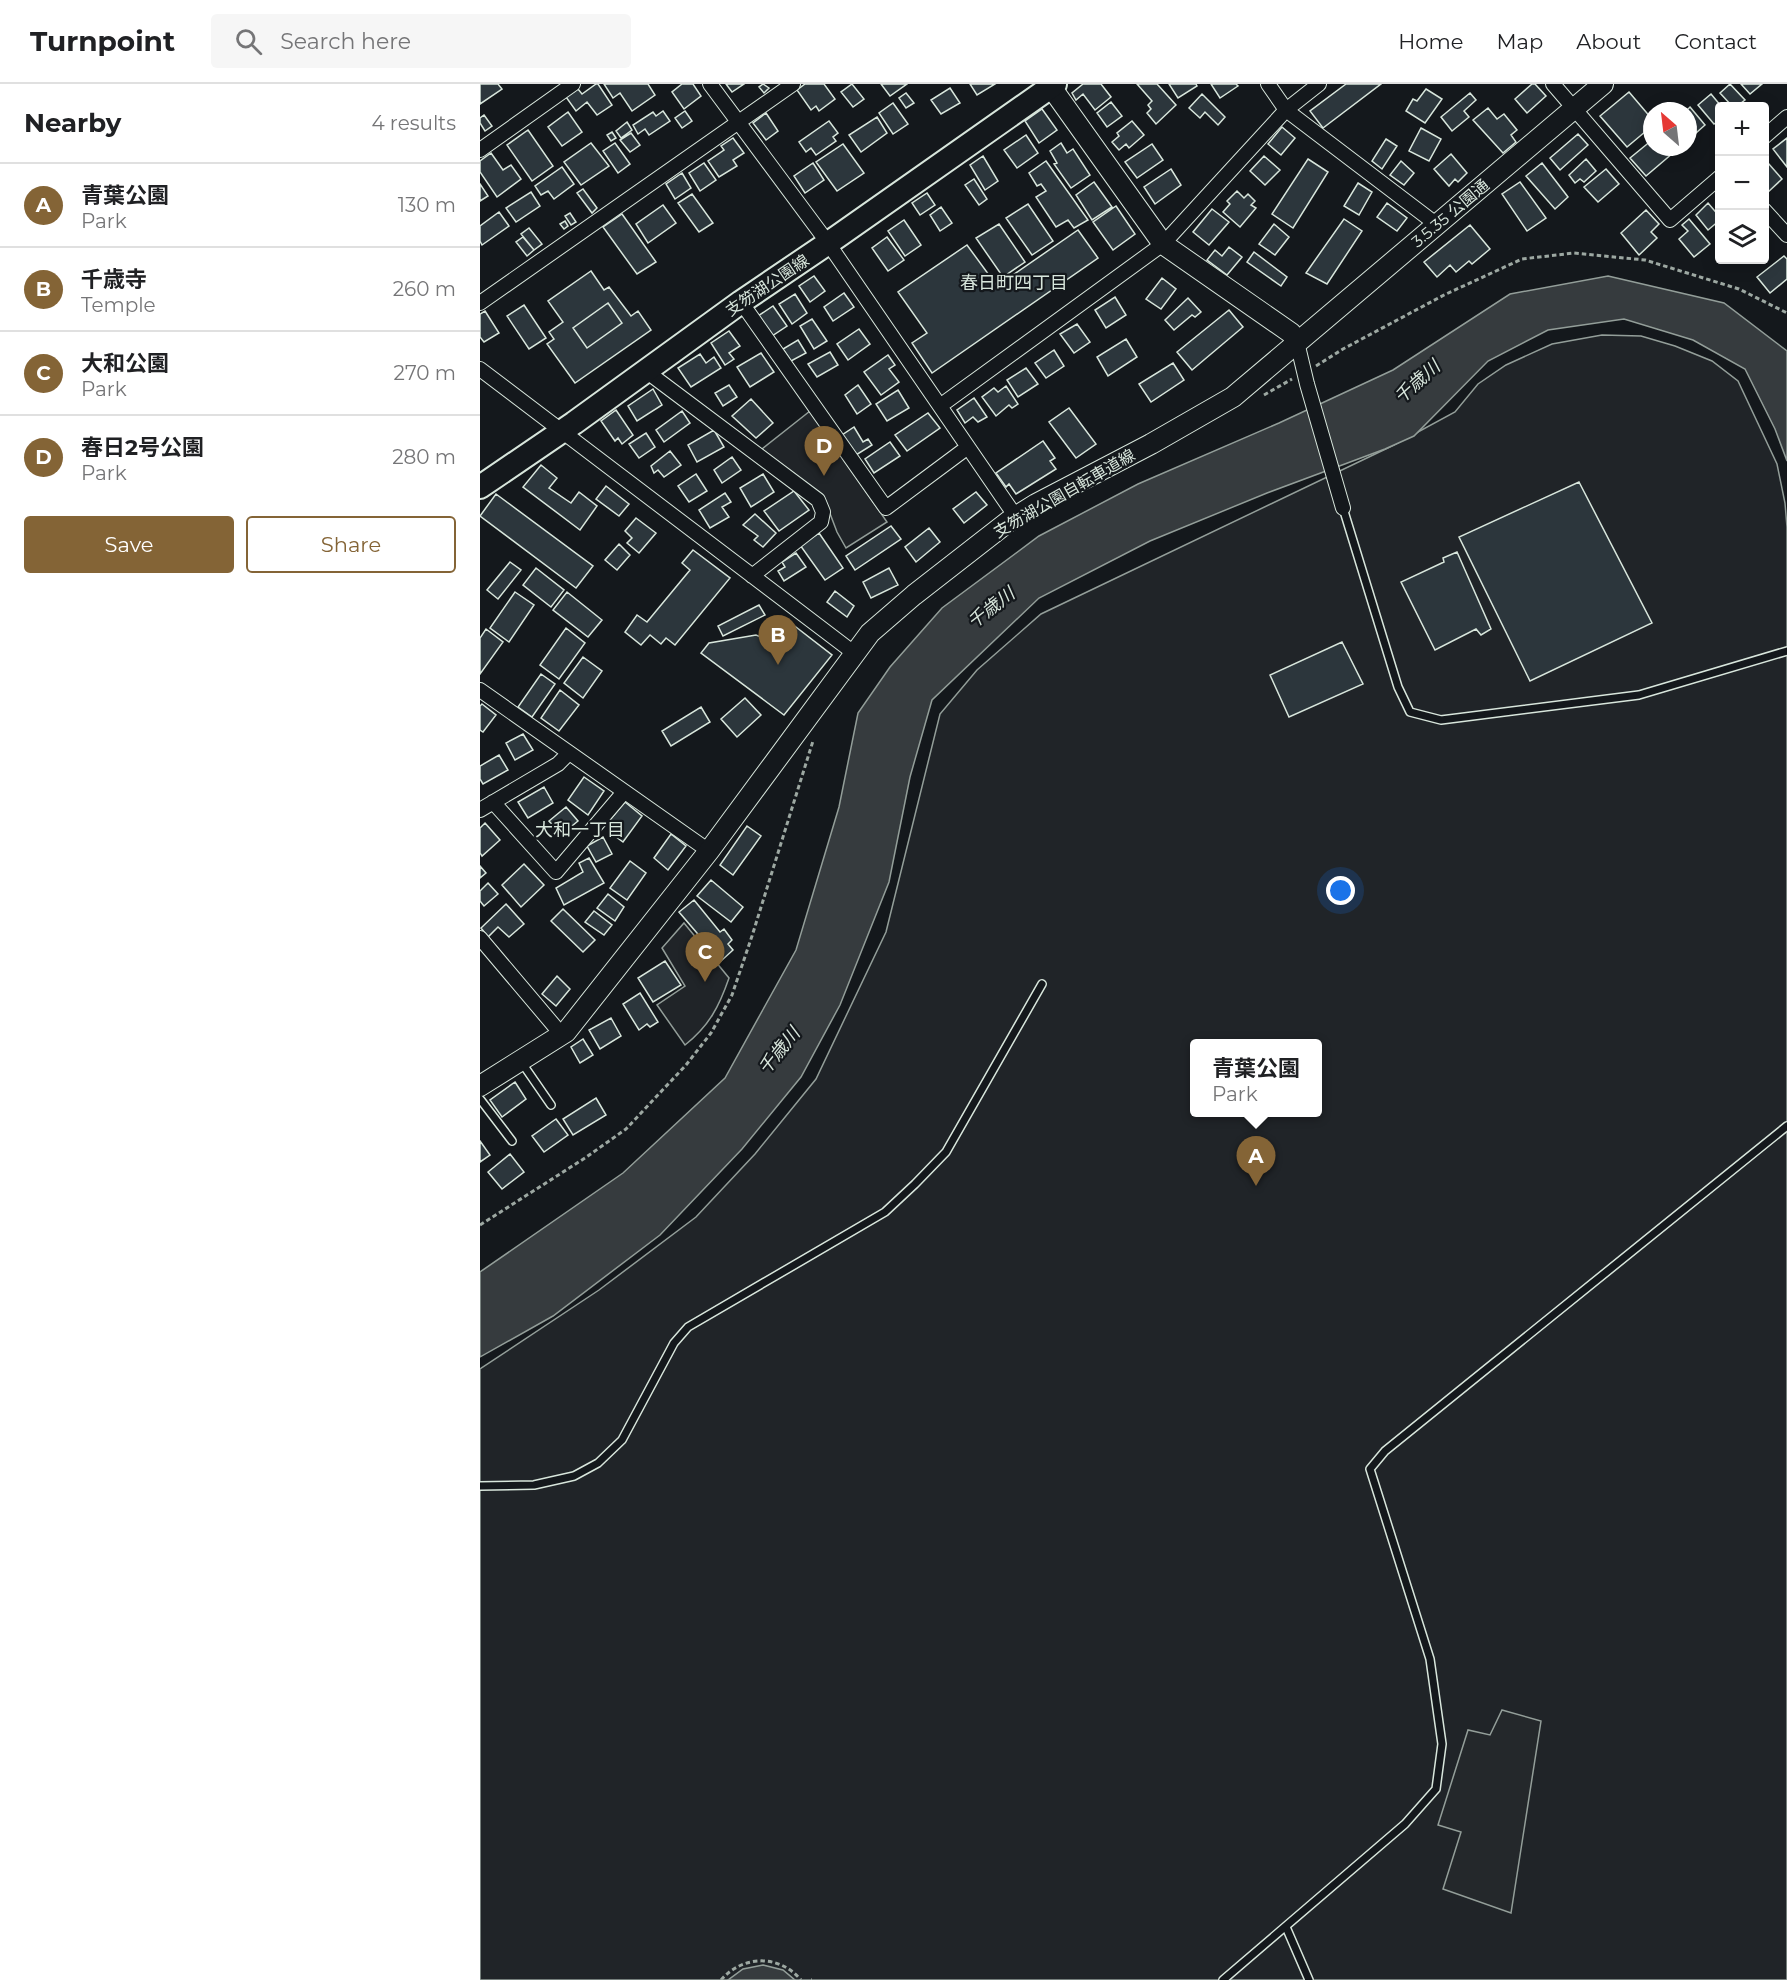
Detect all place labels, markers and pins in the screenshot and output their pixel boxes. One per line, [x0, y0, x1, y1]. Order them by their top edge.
pin: D [804, 426, 844, 476]
pin: B [758, 616, 798, 665]
pin: C [686, 932, 724, 982]
pin: A [1236, 1136, 1276, 1186]

